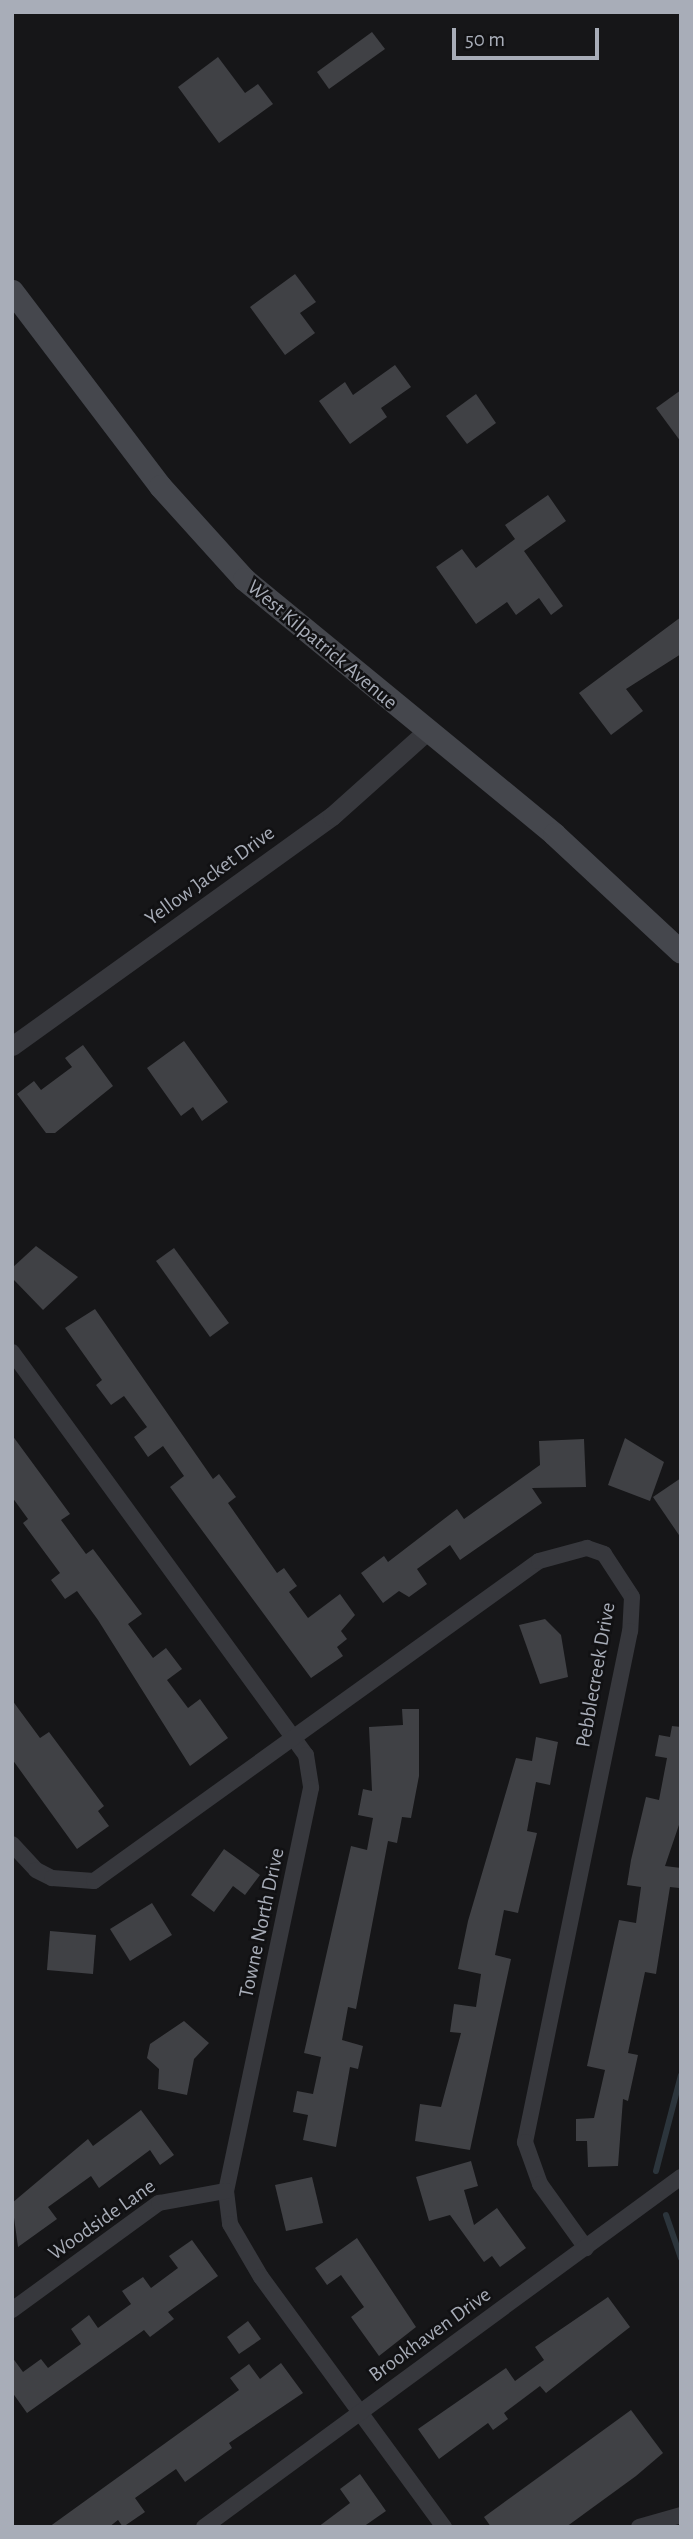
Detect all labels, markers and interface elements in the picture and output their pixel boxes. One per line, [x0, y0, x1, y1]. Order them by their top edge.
scale bar [455, 14, 602, 58]
text: 50 m [465, 29, 505, 50]
street label: West Kilpatrick Avenue [242, 575, 402, 715]
street label: Yellow Jacket Drive [140, 821, 280, 931]
street label: Pebblecreek Drive [571, 1600, 621, 1750]
street label: Towne North Drive [234, 1846, 290, 2000]
street label: Woodside Lane [44, 2174, 160, 2266]
street label: Brookhaven Drive [364, 2282, 496, 2388]

